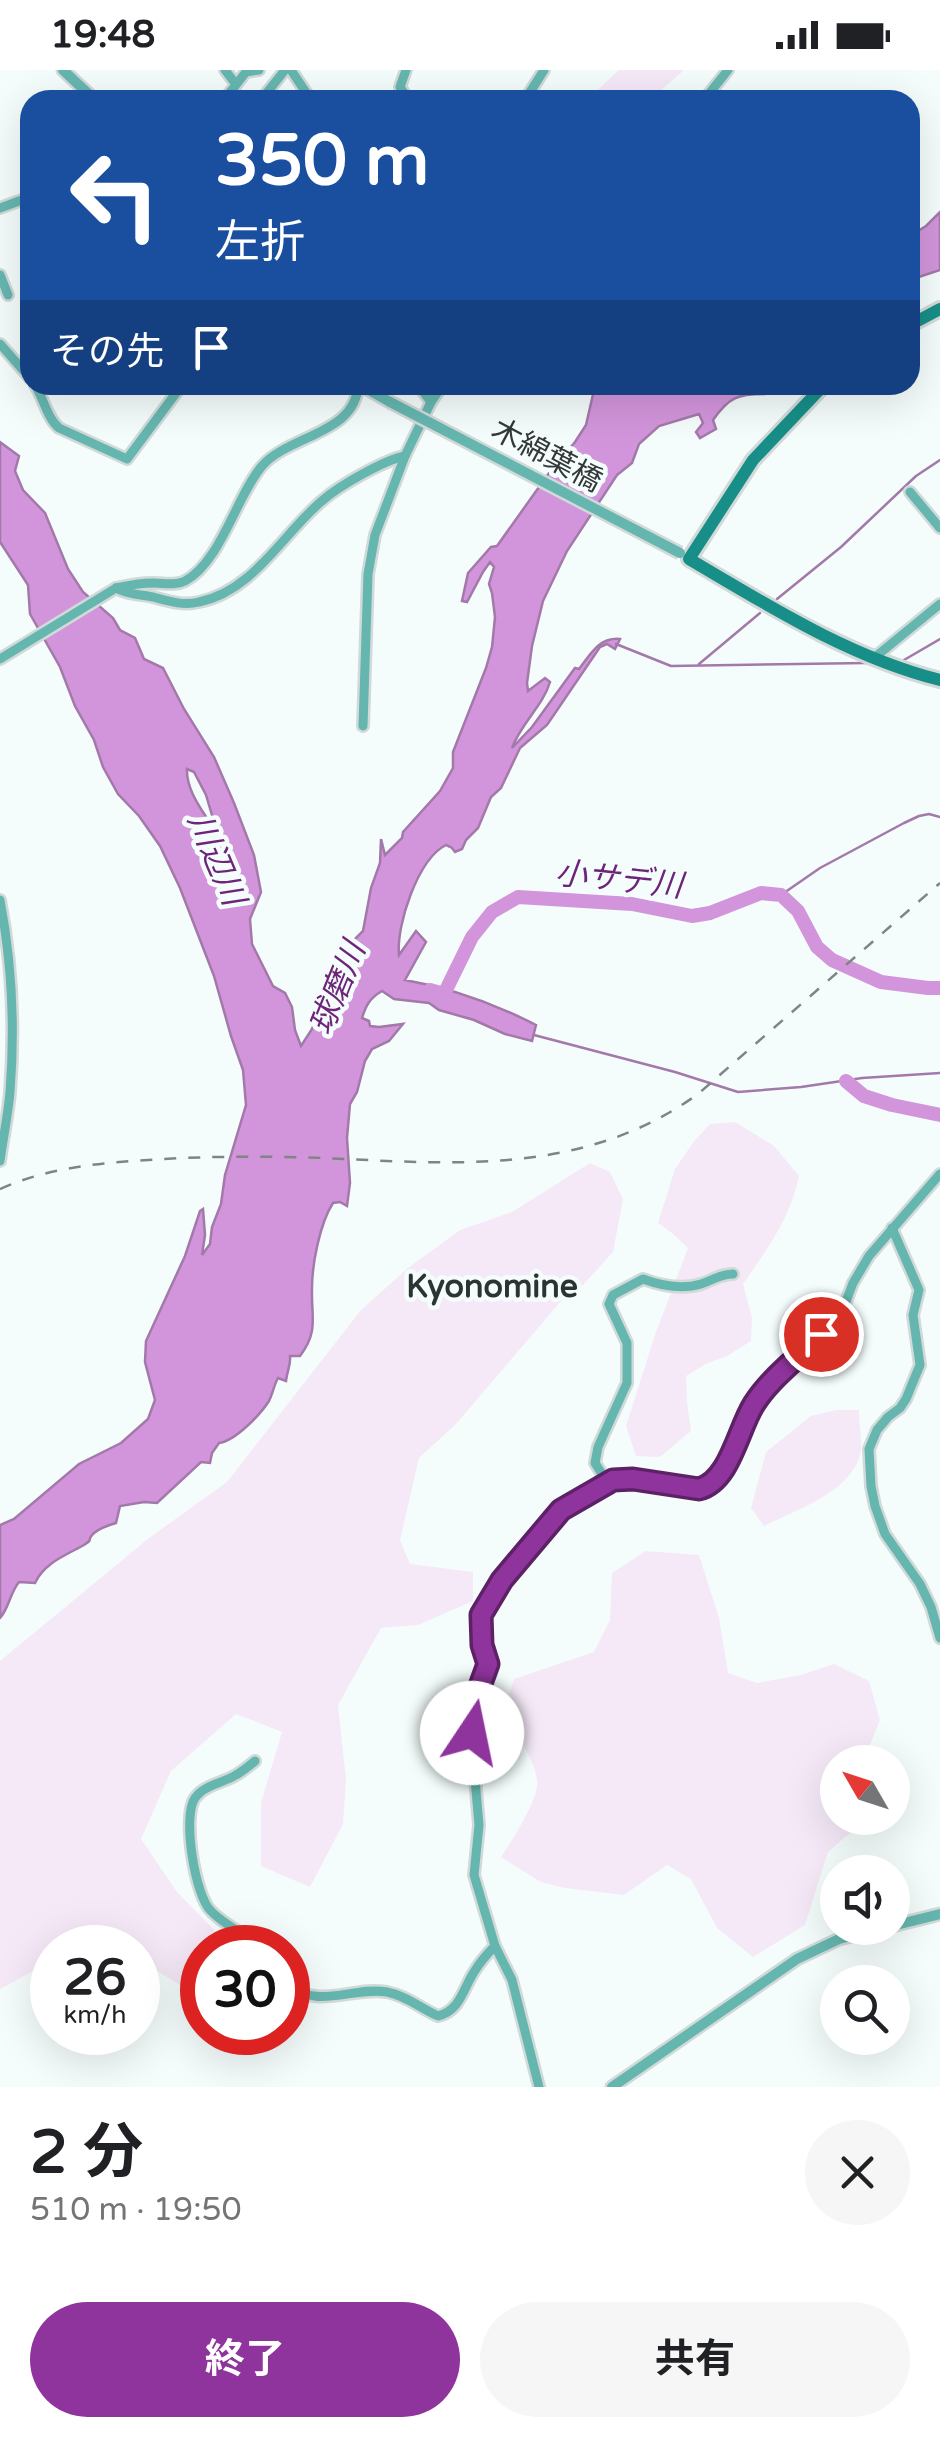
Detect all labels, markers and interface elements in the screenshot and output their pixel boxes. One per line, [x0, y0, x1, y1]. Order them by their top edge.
text: 19:48 [50, 12, 155, 58]
text: 350 m [215, 120, 429, 204]
icon: left [50, 130, 180, 260]
text: 左折 [215, 216, 305, 270]
icon: arrive [184, 320, 239, 375]
text: その先 [50, 329, 164, 375]
street label: 木綿葉橋 [485, 411, 608, 500]
water label: 川辺川 [180, 808, 253, 914]
water label: 小サデ川 [553, 854, 688, 906]
water label: 球磨川 [302, 934, 375, 1040]
district label: Kyonomine [406, 1268, 578, 1306]
pin [779, 1292, 864, 1377]
icon: arrive [794, 1307, 849, 1362]
position arrow [420, 1681, 524, 1785]
north arrow [820, 1745, 910, 1835]
map controls [820, 1745, 910, 2055]
button: sound [820, 1855, 910, 1945]
speed limit sign: 30 [180, 1925, 310, 2055]
text: 26 [64, 1948, 126, 2008]
button: search [820, 1965, 910, 2055]
text: km/h [64, 2000, 126, 2030]
text: 2 分 [30, 2117, 143, 2189]
button: close [805, 2120, 910, 2225]
text: 510 m · 19:50 [30, 2191, 242, 2229]
button: 終了 [30, 2302, 460, 2417]
button: 共有 [480, 2302, 910, 2417]

